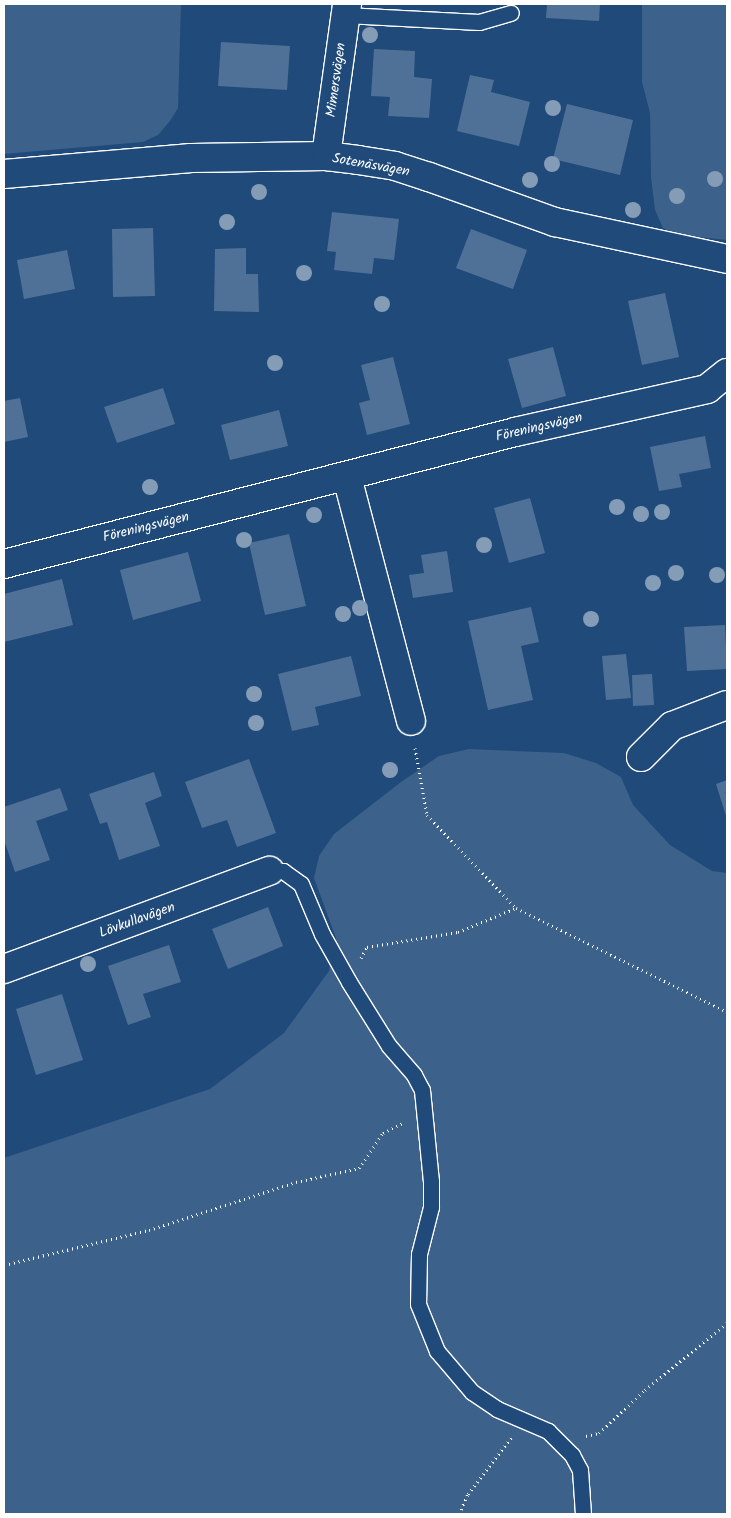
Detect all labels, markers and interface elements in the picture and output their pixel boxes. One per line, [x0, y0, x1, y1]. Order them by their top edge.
street label: Mimersvägen [322, 42, 350, 118]
street label: Sotenäsvägen [331, 150, 411, 180]
street label: Föreningsvägen [494, 409, 584, 445]
street label: Föreningsvägen [101, 508, 191, 546]
street label: Lövkullavägen [97, 899, 177, 941]

